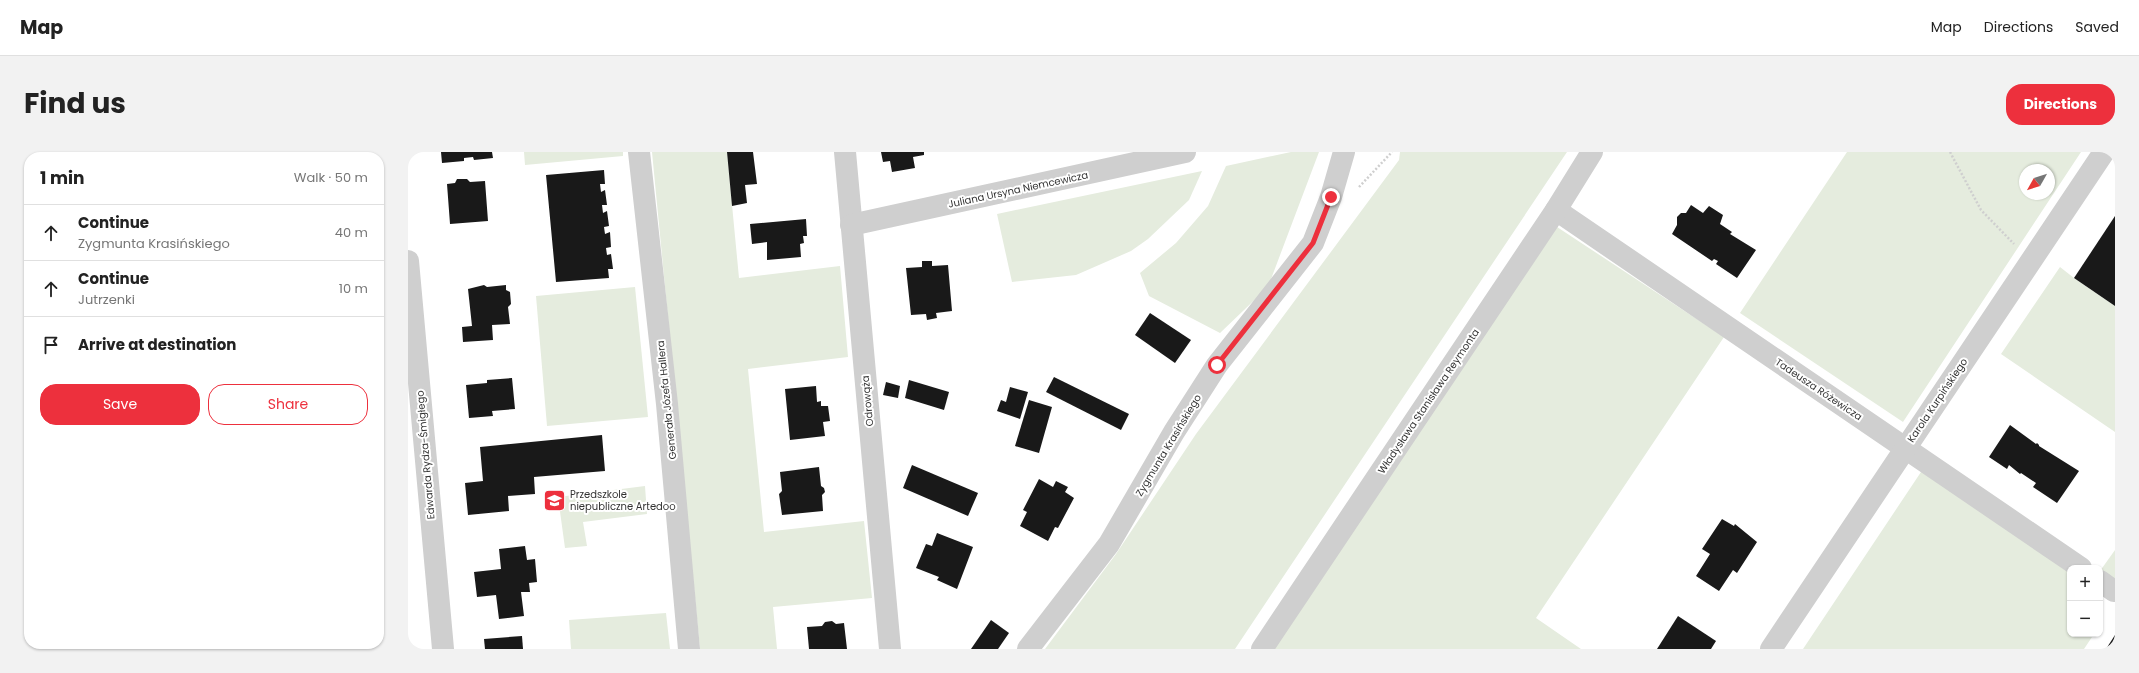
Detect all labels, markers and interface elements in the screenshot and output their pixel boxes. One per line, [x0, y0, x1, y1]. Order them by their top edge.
text: Map [20, 14, 63, 41]
text: Map [1931, 17, 1962, 37]
text: Directions [1984, 17, 2053, 37]
text: Saved [2075, 17, 2119, 37]
text: Find us [24, 84, 126, 123]
button: Directions [2006, 84, 2115, 125]
north arrow [2019, 164, 2055, 200]
text: 1 min [40, 166, 84, 190]
street label: Juliana Ursyna Niemcewicza [947, 167, 1089, 212]
text: Walk · 50 m [294, 168, 368, 187]
route end [1322, 188, 1340, 206]
text: Continue [78, 212, 149, 233]
icon: ahead [40, 222, 62, 244]
text: 40 m [335, 223, 368, 242]
text: Zygmunta Krasińskiego [78, 234, 230, 253]
text: Continue [78, 268, 149, 289]
icon: ahead [40, 278, 62, 300]
text: 10 m [339, 279, 368, 298]
text: Jutrzenki [78, 290, 135, 309]
street label: Władysława Stanisława Reymonta [1374, 326, 1483, 477]
icon: arrive [40, 334, 62, 356]
text: Arrive at destination [78, 334, 236, 355]
street label: Generała Józefa Hallera [653, 340, 680, 460]
street label: Tadeusza Różewicza [1772, 355, 1865, 424]
street label: Karola Kurpińskiego [1904, 355, 1971, 445]
route start [1208, 356, 1226, 374]
street label: Odrowąża [858, 375, 877, 427]
button: Save [40, 384, 200, 425]
button: Share [208, 384, 368, 425]
street label: Edwarda Rydza-Śmigłego [412, 390, 439, 520]
street label: Zygmunta Krasińskiego [1132, 391, 1205, 499]
school or university icon: Przedszkole niepubliczne Artedoo [541, 487, 567, 513]
place label: Przedszkole niepubliczne Artedoo [570, 487, 676, 514]
map controls [2067, 565, 2103, 637]
button: + [2067, 565, 2103, 601]
button: − [2067, 601, 2103, 637]

